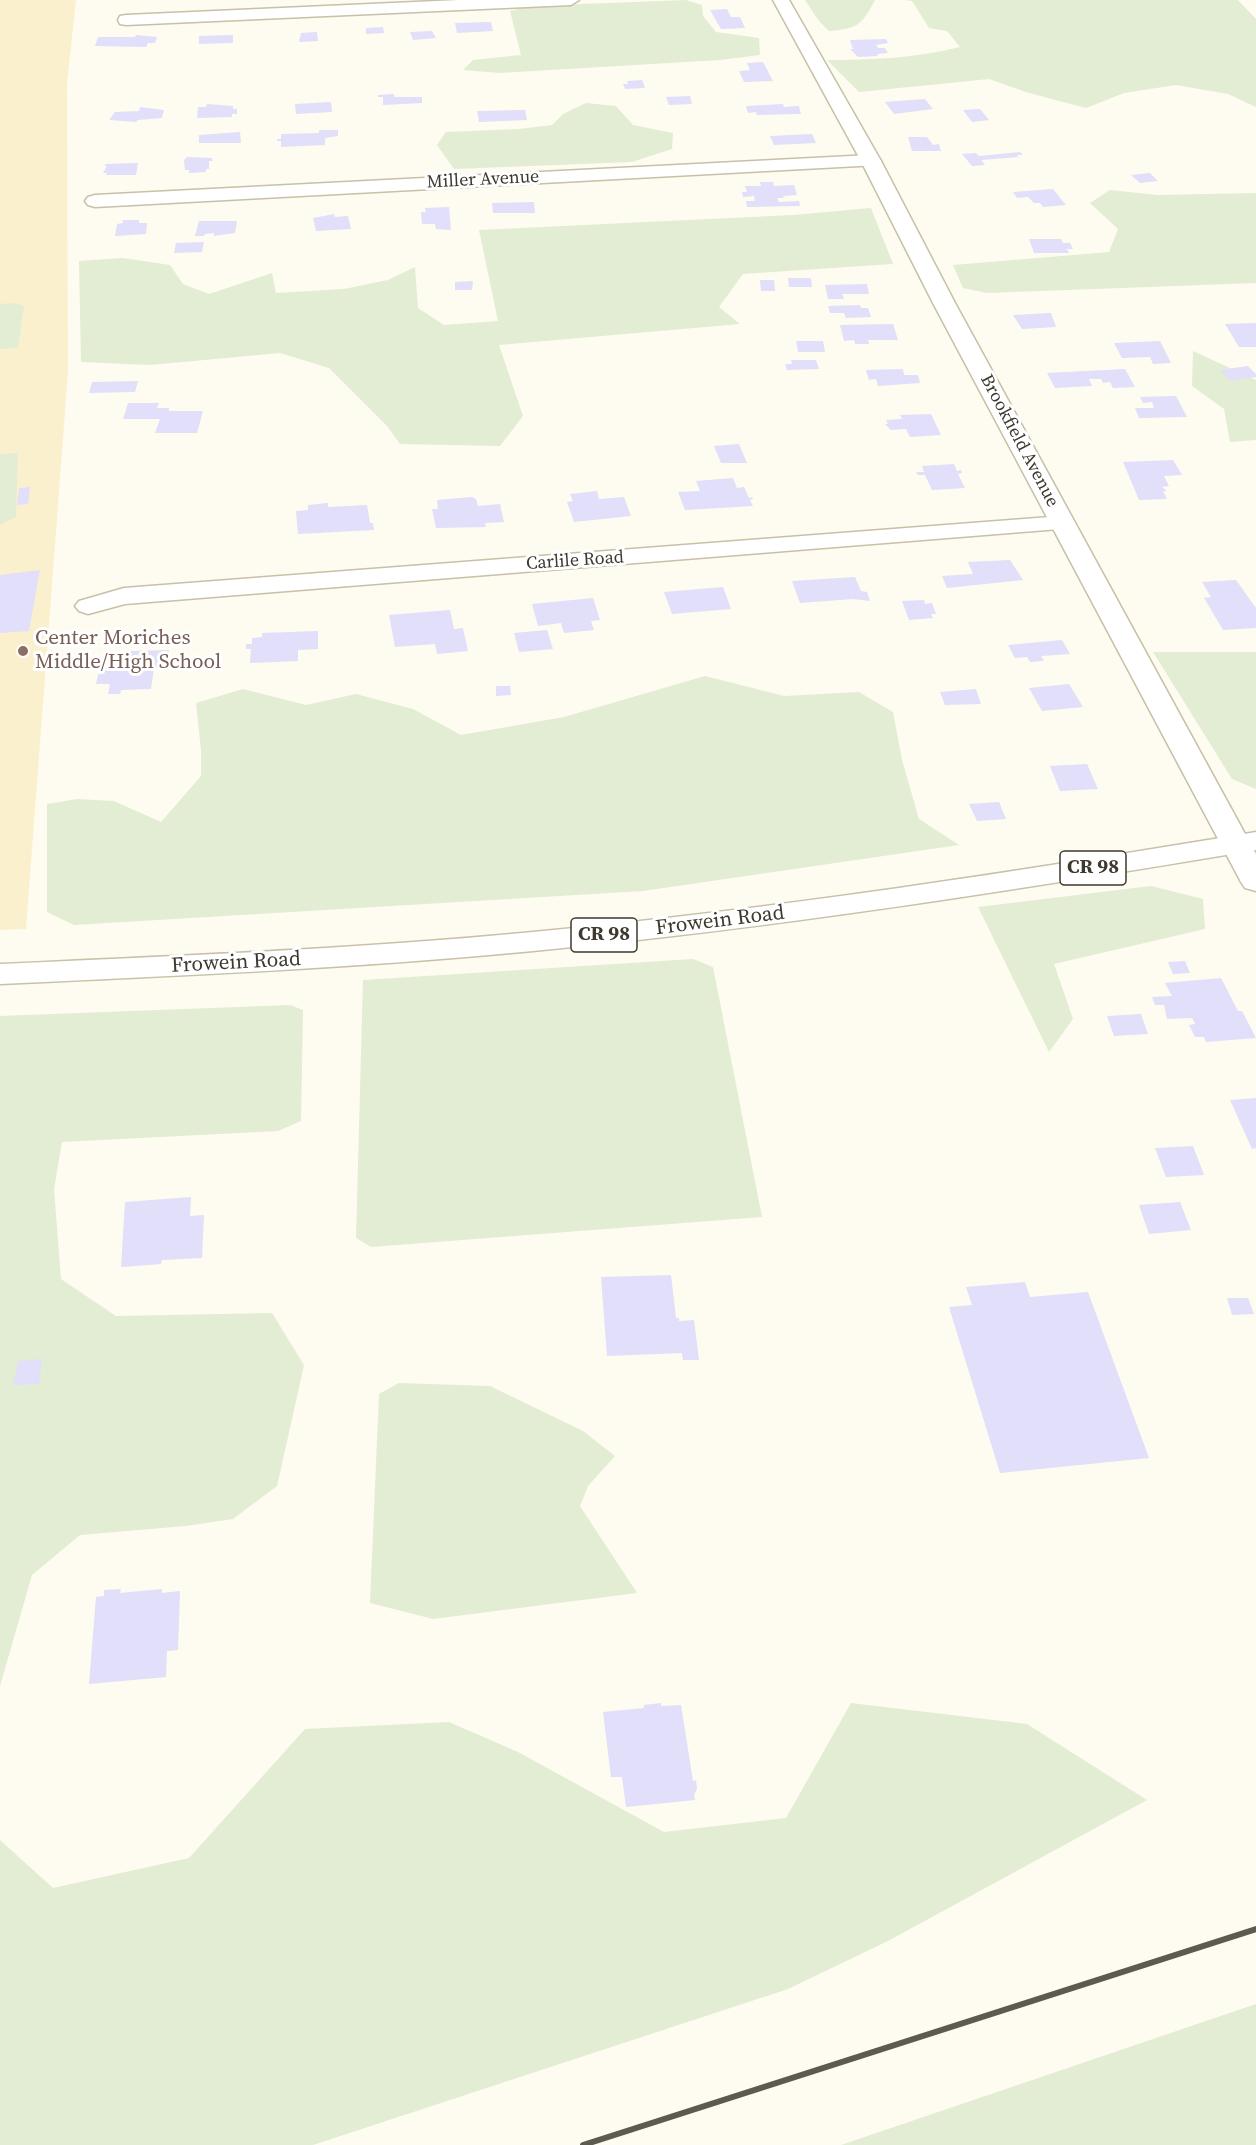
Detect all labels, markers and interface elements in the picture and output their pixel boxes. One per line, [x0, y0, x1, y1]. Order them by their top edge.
street label: Miller Avenue [426, 166, 540, 194]
street label: Brookfield Avenue [975, 371, 1063, 511]
street label: Carlile Road [525, 547, 625, 575]
place label: Center Moriches Middle/High School [35, 626, 221, 676]
marker: Center Moriches Middle/High School [16, 644, 30, 658]
road number: CR 98 [1060, 851, 1126, 885]
street label: Frowein Road [654, 901, 786, 941]
road number: CR 98 [571, 918, 637, 952]
street label: Frowein Road [171, 947, 301, 979]

